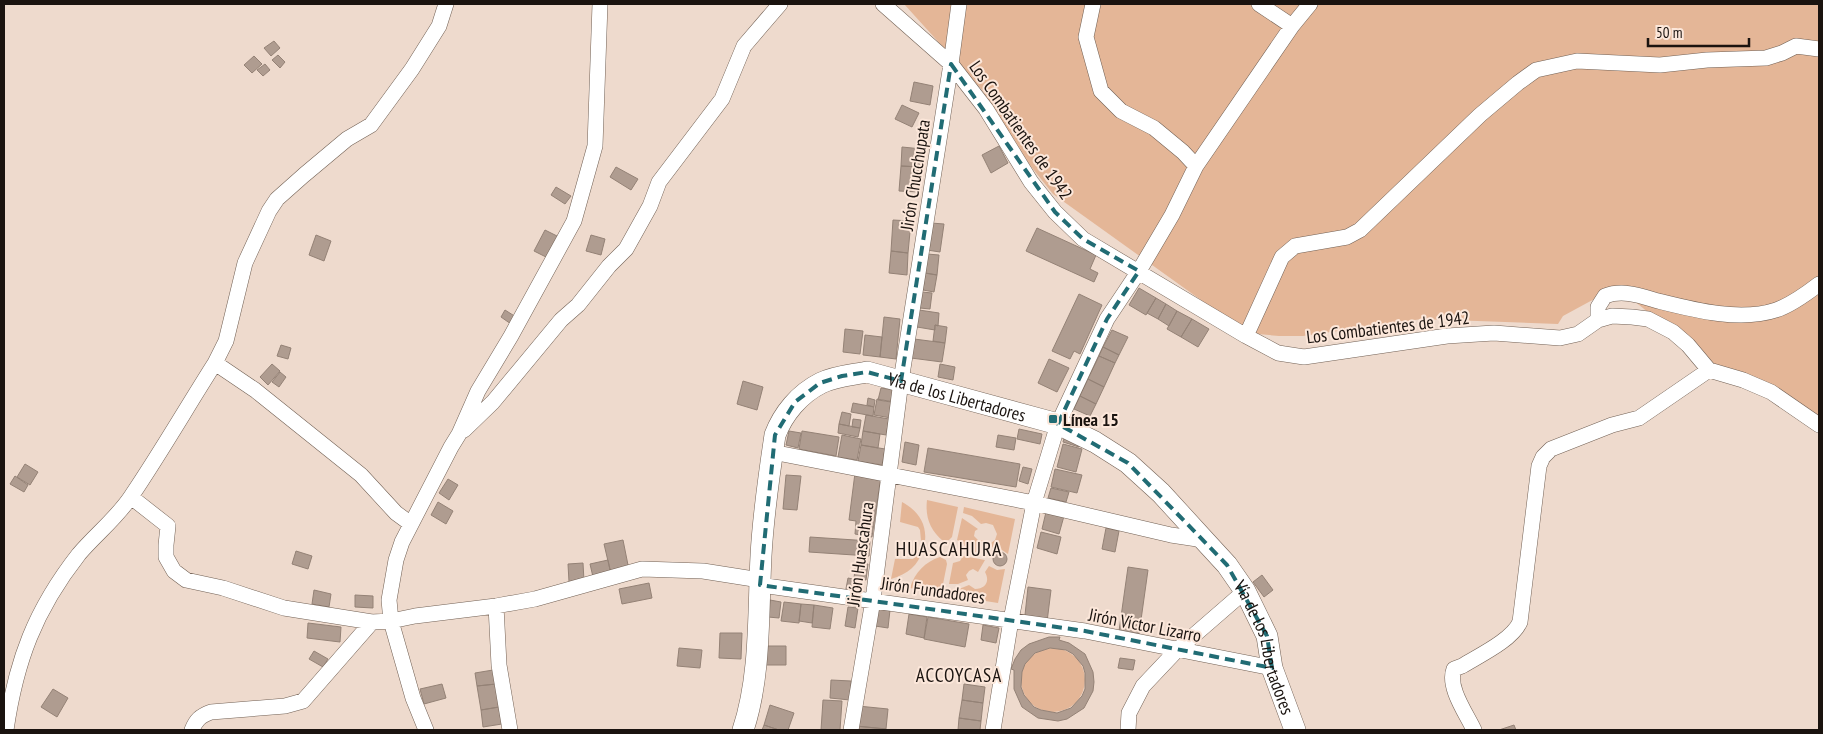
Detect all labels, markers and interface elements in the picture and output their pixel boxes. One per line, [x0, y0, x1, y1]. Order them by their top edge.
scale bar [1648, 15, 1749, 47]
text: 50 m [1656, 23, 1682, 42]
street label: Los Combatientes de 1942 [964, 56, 1078, 204]
street label: Jirón Chucchupata [895, 118, 935, 233]
street label: Los Combatientes de 1942 [1305, 306, 1471, 348]
street label: Vía de los Libertadores [885, 367, 1028, 426]
place label: Línea 15 [1063, 408, 1119, 431]
marker: Línea 15 [1047, 413, 1059, 425]
street label: Jirón Huascahura [841, 500, 879, 609]
district label: HUASCAHURA [895, 536, 1003, 562]
street label: Jirón Fundadores [878, 571, 987, 609]
street label: Vía de los Libertadores [1229, 575, 1300, 718]
street label: Jirón Víctor Lizarro [1086, 603, 1203, 647]
district label: ACCOYCASA [916, 663, 1002, 687]

